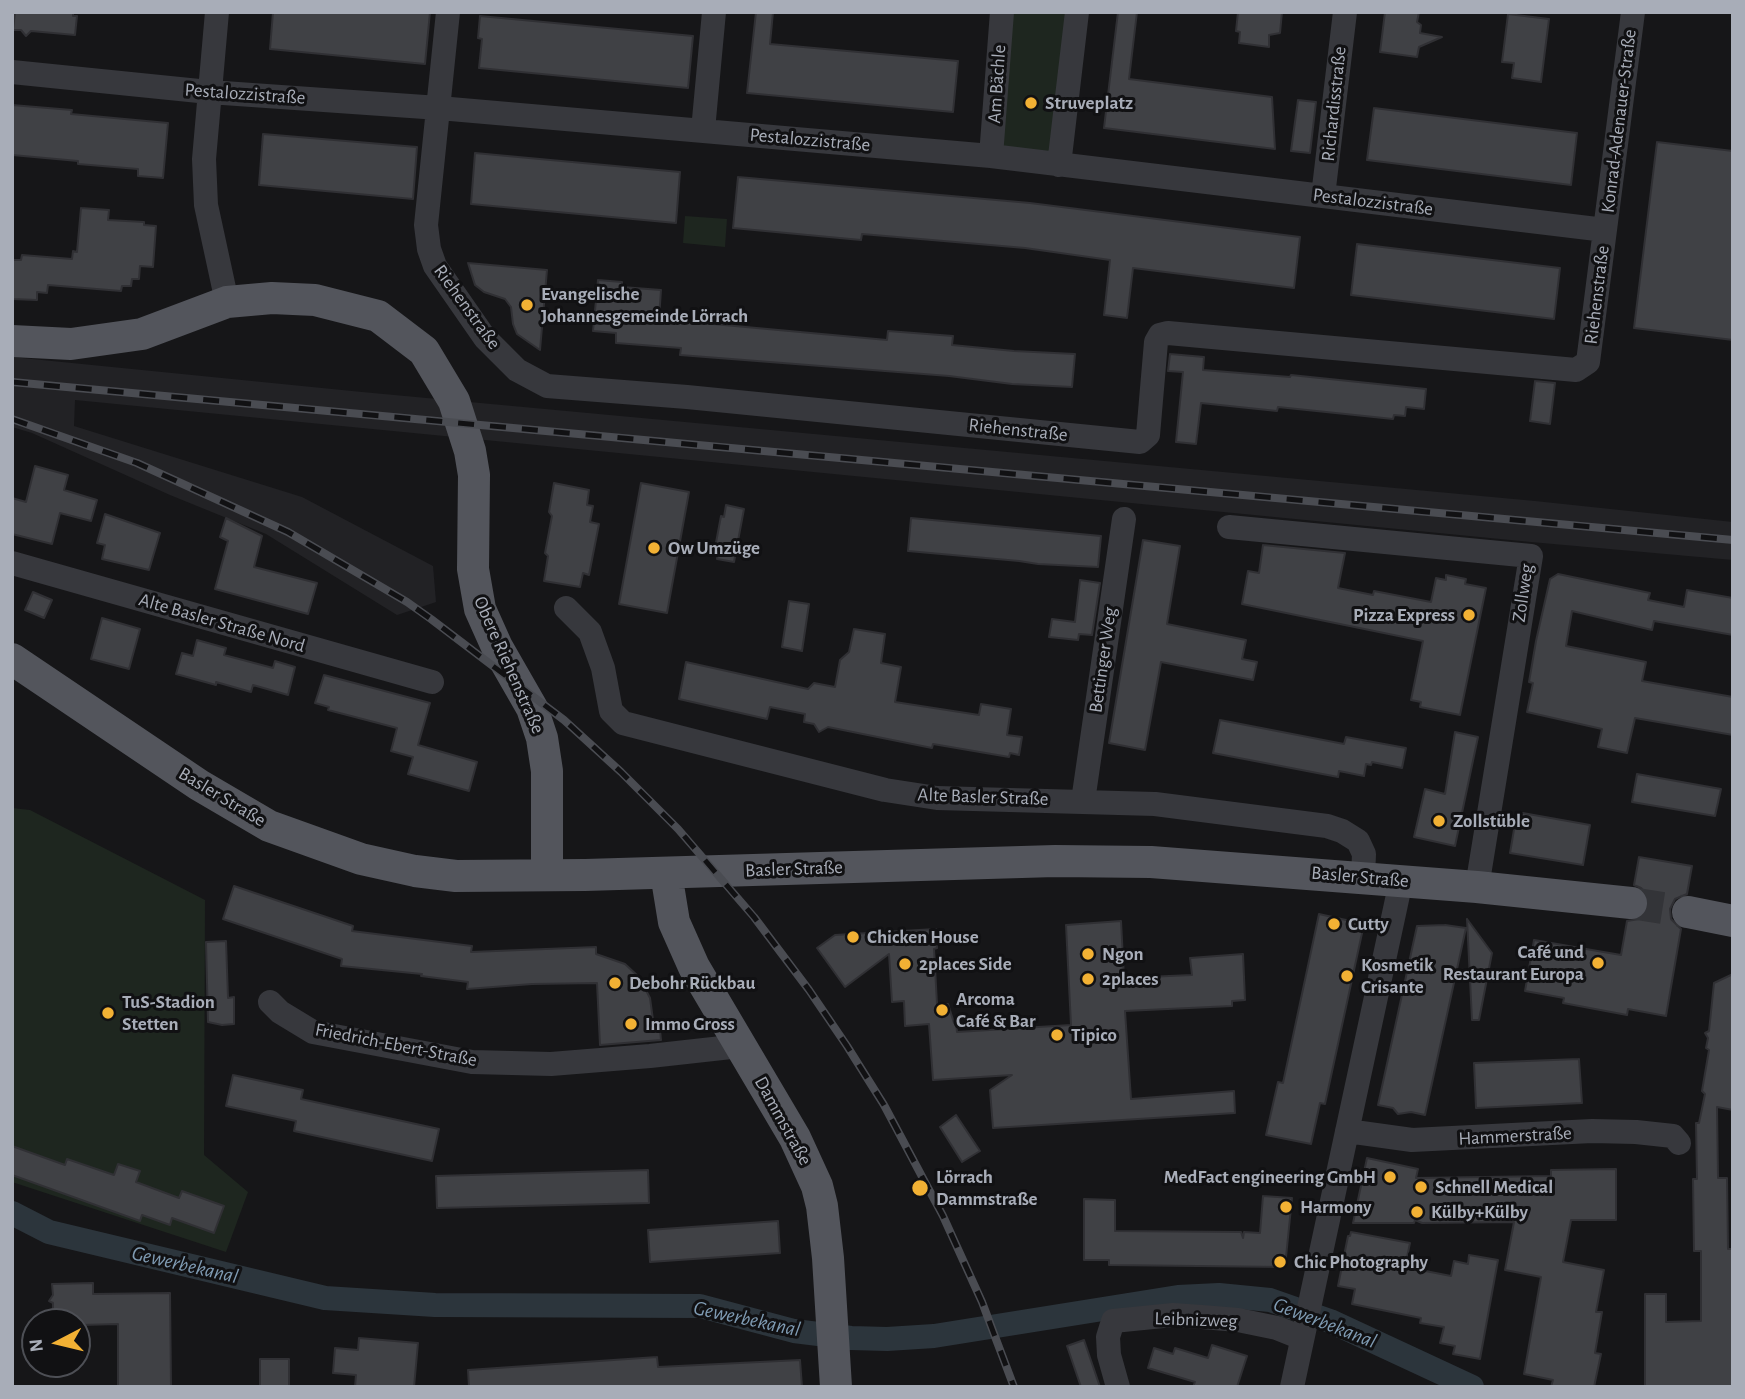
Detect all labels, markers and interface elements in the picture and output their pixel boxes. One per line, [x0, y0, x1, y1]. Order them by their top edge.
street label: Konrad-Adenauer-Straße [1596, 28, 1642, 214]
street label: Am Bächle [983, 44, 1011, 124]
street label: Richardisstraße [1317, 45, 1351, 163]
street label: Pestalozzistraße [184, 78, 306, 110]
place label: Struveplatz [1045, 92, 1133, 114]
marker: Struveplatz [1023, 95, 1039, 111]
street label: Pestalozzistraße [749, 123, 871, 157]
street label: Pestalozzistraße [1312, 183, 1434, 221]
street label: Riehenstraße [1580, 244, 1614, 346]
street label: Riehenstraße [429, 260, 505, 354]
place label: Evangelische Johannesgemeinde Lörrach [541, 283, 748, 327]
marker: Evangelische Johannesgemeinde Lörrach [519, 297, 535, 313]
street label: Riehenstraße [967, 413, 1069, 447]
place label: Ow Umzüge [668, 537, 760, 559]
marker: Ow Umzüge [646, 540, 662, 556]
street label: Zollweg [1508, 562, 1538, 624]
street label: Alte Basler Straße Nord [136, 588, 308, 658]
street label: Obere Riehenstraße [468, 593, 550, 737]
place label: Pizza Express [1353, 604, 1455, 626]
street label: Bettinger Weg [1084, 606, 1122, 714]
marker: Pizza Express [1461, 607, 1477, 623]
street label: Basler Straße [174, 762, 270, 832]
street label: Alte Basler Straße [917, 783, 1049, 811]
place label: Zollstüble [1453, 810, 1530, 832]
marker: Zollstüble [1431, 813, 1447, 829]
street label: Basler Straße [745, 856, 843, 882]
street label: Basler Straße [1310, 861, 1410, 893]
place label: Cutty [1348, 913, 1389, 935]
marker: Cutty [1326, 916, 1342, 932]
place label: Chicken House [867, 926, 979, 948]
marker: Chicken House [845, 929, 861, 945]
place label: Café und Restaurant Europa [1443, 941, 1584, 985]
place label: Ngon [1102, 943, 1144, 965]
marker: Ngon [1080, 946, 1096, 962]
place label: 2places Side [919, 953, 1012, 975]
place label: Kosmetik Crisante [1361, 954, 1433, 998]
marker: Café und Restaurant Europa [1590, 955, 1606, 971]
marker: 2places Side [897, 956, 913, 972]
place label: 2places [1102, 968, 1159, 990]
marker: Kosmetik Crisante [1339, 968, 1355, 984]
marker: 2places [1080, 971, 1096, 987]
place label: Debohr Rückbau [629, 972, 756, 994]
marker: Debohr Rückbau [607, 975, 623, 991]
place label: Arcoma Café & Bar [956, 988, 1036, 1032]
place label: TuS-Stadion Stetten [122, 991, 215, 1035]
marker: Arcoma Café & Bar [934, 1002, 950, 1018]
marker: TuS-Stadion Stetten [100, 1005, 116, 1021]
place label: Immo Gross [645, 1013, 735, 1035]
marker: Immo Gross [623, 1016, 639, 1032]
street label: Friedrich-Ebert-Straße [313, 1018, 479, 1072]
place label: Tipico [1071, 1024, 1117, 1046]
marker: Tipico [1049, 1027, 1065, 1043]
street label: Dammstraße [749, 1073, 817, 1169]
street label: Hammerstraße [1458, 1122, 1572, 1150]
place label: Lörrach Dammstraße [936, 1166, 1038, 1210]
place label: MedFact engineering GmbH [1164, 1166, 1376, 1188]
marker: MedFact engineering GmbH [1382, 1169, 1398, 1185]
place label: Schnell Medical [1435, 1176, 1553, 1198]
marker: Lörrach Dammstraße [910, 1178, 930, 1198]
marker: Schnell Medical [1413, 1179, 1429, 1195]
place label: Harmony [1300, 1196, 1371, 1218]
marker: Harmony [1278, 1199, 1294, 1215]
place label: Külby+Külby [1431, 1201, 1528, 1223]
marker: Külby+Külby [1409, 1204, 1425, 1220]
water label: Gewerbekanal [129, 1241, 241, 1289]
place label: Chic Photography [1294, 1251, 1428, 1273]
marker: Chic Photography [1272, 1254, 1288, 1270]
water label: Gewerbekanal [1270, 1292, 1380, 1354]
water label: Gewerbekanal [691, 1295, 803, 1343]
street label: Leibnizweg [1154, 1307, 1238, 1333]
north arrow [21, 1308, 91, 1378]
text: N [26, 1338, 47, 1353]

